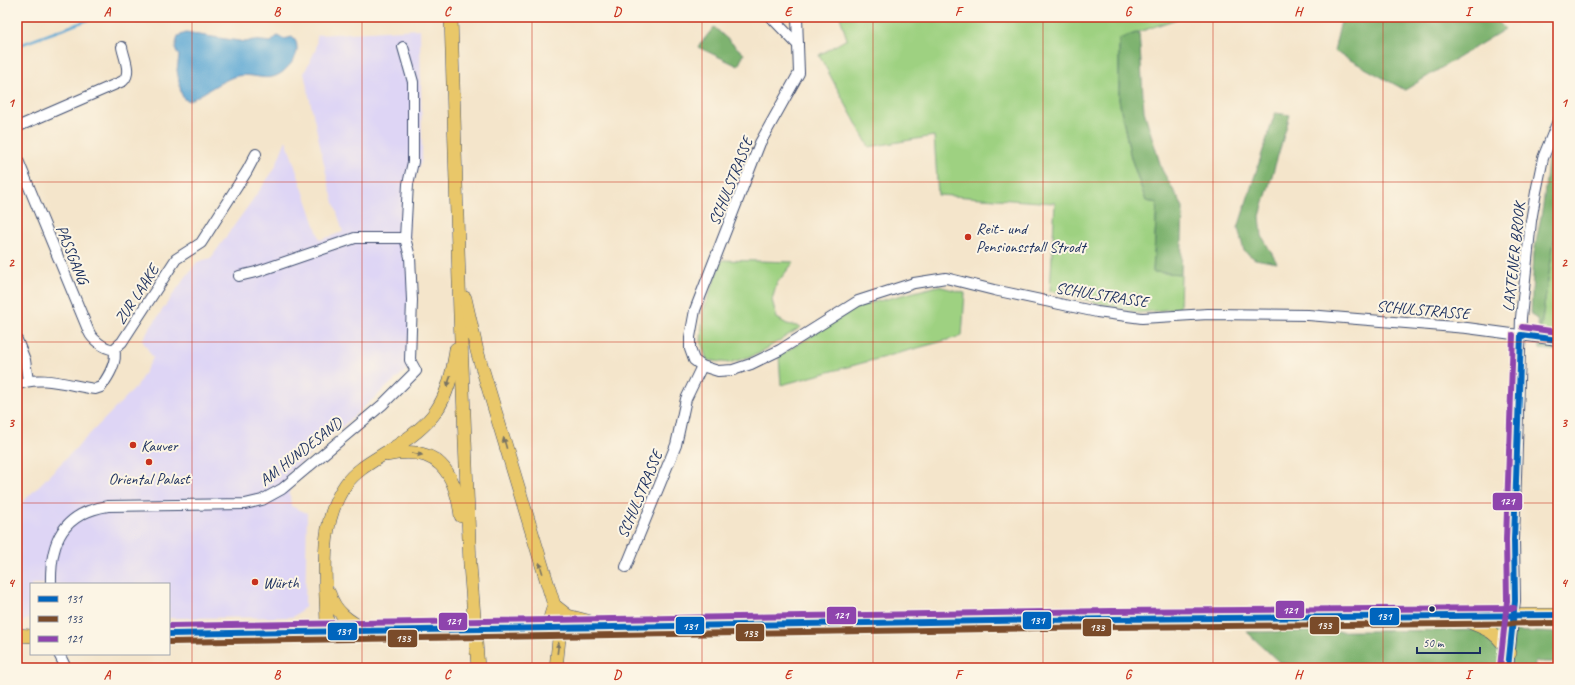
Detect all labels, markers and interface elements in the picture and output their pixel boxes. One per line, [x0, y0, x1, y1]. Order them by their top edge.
text: A [104, 4, 112, 20]
text: B [274, 4, 282, 20]
text: C [444, 4, 452, 20]
text: D [613, 4, 622, 20]
text: E [785, 4, 794, 20]
text: F [955, 4, 964, 20]
text: G [1125, 4, 1133, 20]
text: H [1294, 4, 1304, 20]
text: I [1465, 4, 1474, 20]
text: 1 [8, 95, 16, 111]
text: 1 [1561, 95, 1569, 111]
street label: SCHULSTRASSE [704, 132, 759, 228]
street label: LAXTENER BROOK [1498, 198, 1530, 313]
place label: Reit- und Pensionsstall Strodt [976, 219, 1088, 257]
street label: PASSGANG [51, 222, 94, 289]
marker: Reit- und Pensionsstall Strodt [963, 232, 973, 242]
text: 2 [8, 255, 15, 271]
text: 2 [1561, 255, 1568, 271]
street label: ZUR LAAKE [110, 259, 165, 328]
street label: SCHULSTRASSE [1054, 278, 1152, 313]
street label: SCHULSTRASSE [1376, 296, 1472, 324]
one-way arrow [446, 374, 452, 387]
street label: AM HUNDESAND [255, 412, 347, 490]
text: 3 [8, 415, 15, 431]
text: 3 [1561, 415, 1568, 431]
place label: Kauver [141, 436, 179, 456]
one-way arrow [502, 437, 508, 449]
marker: Kauver [128, 440, 138, 450]
street label: SCHULSTRASSE [612, 445, 668, 541]
one-way arrow [411, 451, 424, 457]
marker: Oriental Palast [144, 457, 154, 467]
place label: Oriental Palast [108, 469, 191, 489]
line badge: 121 [1492, 492, 1523, 511]
text: 121 [1500, 494, 1515, 508]
one-way arrow [538, 562, 544, 574]
place label: Würth [263, 573, 299, 593]
text: 4 [8, 575, 16, 591]
text: 4 [1561, 575, 1569, 591]
marker: Würth [250, 577, 260, 587]
legend [30, 583, 170, 655]
text: 131 [66, 591, 83, 607]
line badge: 121 [1275, 600, 1305, 619]
text: 121 [1283, 603, 1298, 617]
unlabelled marker [1427, 604, 1437, 614]
line badge: 121 [826, 606, 857, 625]
line badge: 131 [1369, 607, 1400, 626]
text: 121 [834, 608, 849, 622]
text: 131 [1377, 609, 1392, 623]
text: 133 [66, 611, 84, 627]
line badge: 131 [1022, 611, 1052, 630]
line badge: 121 [438, 612, 468, 631]
text: 131 [1030, 613, 1045, 627]
text: 121 [446, 614, 461, 628]
line badge: 131 [675, 616, 705, 635]
line badge: 133 [1309, 616, 1340, 635]
line badge: 133 [1082, 618, 1112, 637]
text: 133 [1317, 618, 1332, 632]
text: 131 [683, 619, 698, 633]
text: 133 [1090, 620, 1105, 634]
line badge: 131 [327, 622, 358, 641]
line badge: 133 [735, 623, 765, 642]
text: 131 [336, 624, 351, 638]
text: 133 [743, 626, 758, 640]
line badge: 133 [387, 629, 418, 648]
scale bar [1417, 629, 1480, 655]
text: 121 [66, 631, 83, 647]
text: 133 [396, 631, 411, 645]
text: 50 m [1423, 635, 1445, 651]
one-way arrow [555, 642, 561, 654]
text: A [104, 667, 112, 683]
text: B [274, 667, 282, 683]
text: C [444, 667, 452, 683]
text: D [613, 667, 622, 683]
text: E [785, 667, 794, 683]
text: F [955, 667, 964, 683]
text: G [1125, 667, 1133, 683]
text: H [1294, 667, 1304, 683]
text: I [1465, 667, 1474, 683]

